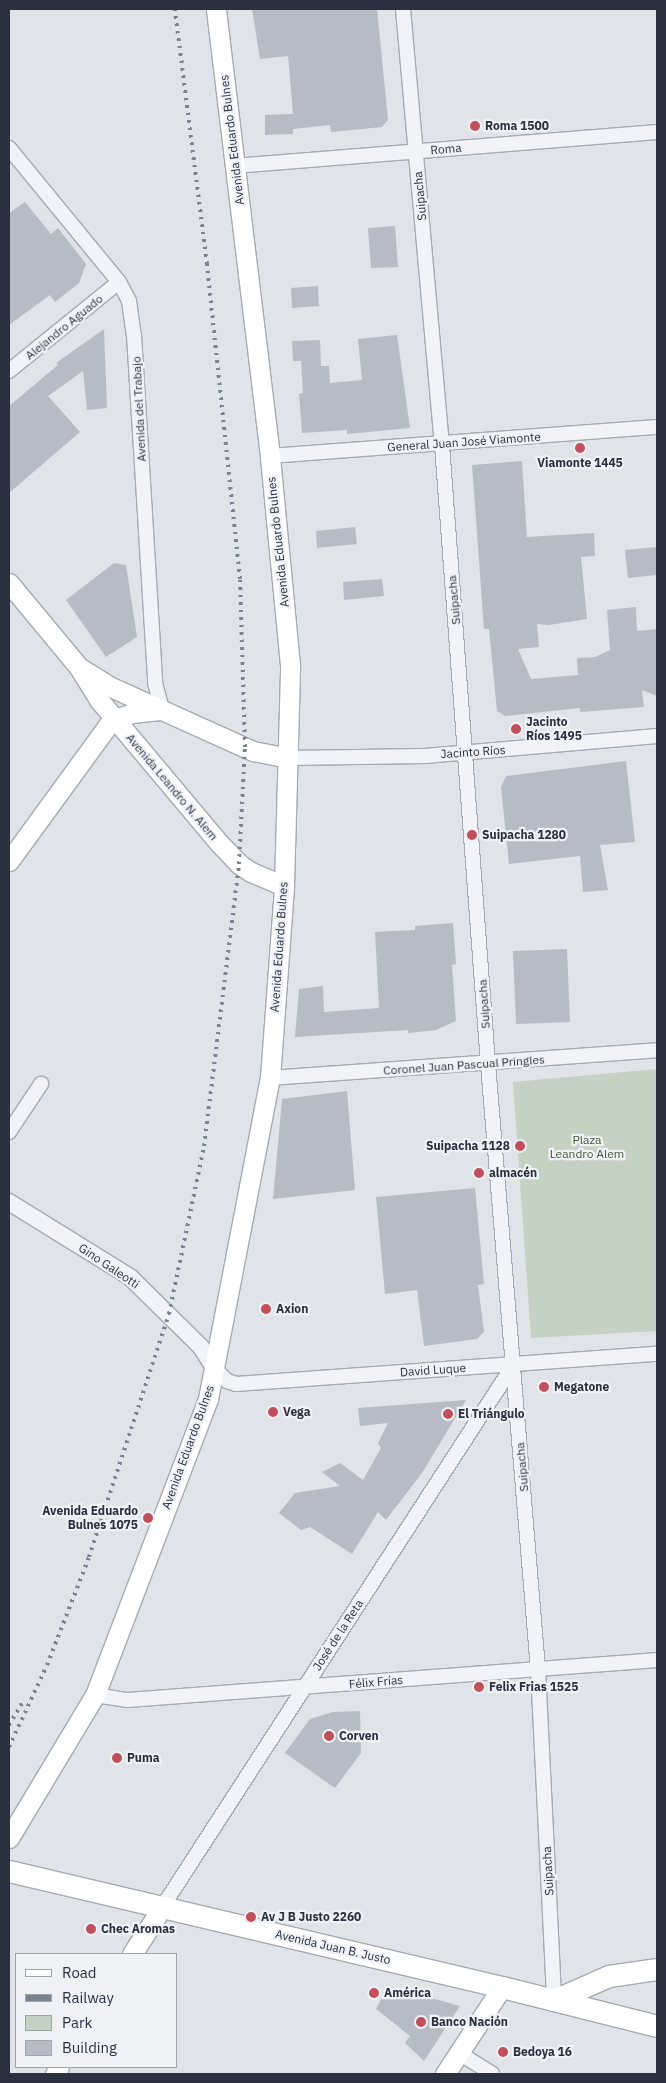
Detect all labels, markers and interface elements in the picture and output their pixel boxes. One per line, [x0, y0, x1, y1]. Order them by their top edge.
street label: Avenida Eduardo Bulnes [217, 74, 247, 206]
place label: Roma 1500 [485, 119, 549, 133]
marker: Roma 1500 [469, 120, 481, 132]
street label: Roma [430, 140, 462, 158]
street label: Suipacha [411, 171, 429, 221]
street label: Alejandro Aguado [22, 291, 106, 363]
street label: Avenida del Trabajo [129, 356, 149, 462]
street label: General Juan José Viamonte [387, 429, 541, 455]
marker: Viamonte 1445 [574, 442, 586, 454]
place label: Viamonte 1445 [537, 456, 623, 470]
street label: Avenida Eduardo Bulnes [264, 476, 292, 608]
street label: Suipacha [445, 575, 463, 625]
place label: Jacinto Ríos 1495 [526, 715, 582, 743]
marker: Jacinto Ríos 1495 [510, 723, 522, 735]
street label: Avenida Leandro N. Alem [123, 731, 221, 843]
street label: Jacinto Ríos [440, 743, 506, 761]
place label: Suipacha 1280 [482, 828, 566, 842]
marker: Suipacha 1280 [466, 829, 478, 841]
street label: Avenida Eduardo Bulnes [267, 881, 291, 1013]
street label: Suipacha [475, 979, 493, 1029]
street label: Coronel Juan Pascual Pringles [383, 1052, 545, 1078]
park label: Plaza Leandro Alem [550, 1133, 624, 1161]
place label: Suipacha 1128 [426, 1139, 510, 1153]
marker: Suipacha 1128 [514, 1140, 526, 1152]
place label: almacén [489, 1166, 537, 1180]
marker: almacén [473, 1167, 485, 1179]
street label: Gino Galeotti [76, 1240, 142, 1292]
place label: Axion [276, 1302, 308, 1316]
marker: Axion [260, 1303, 272, 1315]
street label: David Luque [400, 1361, 466, 1379]
place label: Megatone [554, 1380, 609, 1394]
marker: Megatone [538, 1381, 550, 1393]
street label: Avenida Eduardo Bulnes [159, 1383, 217, 1511]
place label: Vega [283, 1405, 311, 1419]
marker: Vega [267, 1406, 279, 1418]
place label: El Triángulo [458, 1407, 525, 1421]
marker: El Triángulo [442, 1408, 454, 1420]
street label: Suipacha [513, 1442, 531, 1492]
place label: Avenida Eduardo Bulnes 1075 [42, 1504, 138, 1532]
marker: Avenida Eduardo Bulnes 1075 [142, 1512, 154, 1524]
street label: José de la Reta [310, 1597, 366, 1673]
street label: Félix Frías [348, 1672, 404, 1692]
place label: Felix Frias 1525 [489, 1680, 578, 1694]
marker: Felix Frias 1525 [473, 1681, 485, 1693]
place label: Corven [339, 1729, 379, 1743]
marker: Corven [323, 1730, 335, 1742]
place label: Puma [127, 1751, 160, 1765]
marker: Puma [111, 1752, 123, 1764]
street label: Suipacha [540, 1846, 556, 1896]
place label: Av J B Justo 2260 [261, 1910, 361, 1924]
marker: Av J B Justo 2260 [245, 1911, 257, 1923]
place label: Chec Aromas [101, 1922, 175, 1936]
marker: Chec Aromas [85, 1923, 97, 1935]
street label: Avenida Juan B. Justo [274, 1927, 392, 1967]
legend [15, 1953, 178, 2068]
text: Road [62, 1963, 97, 1982]
place label: América [384, 1986, 431, 2000]
marker: América [368, 1987, 380, 1999]
text: Railway [62, 1988, 114, 2007]
text: Park [62, 2013, 92, 2032]
place label: Banco Nación [431, 2015, 508, 2029]
marker: Banco Nación [415, 2016, 427, 2028]
text: Building [62, 2038, 117, 2057]
place label: Bedoya 16 [513, 2045, 572, 2059]
marker: Bedoya 16 [497, 2046, 509, 2058]

